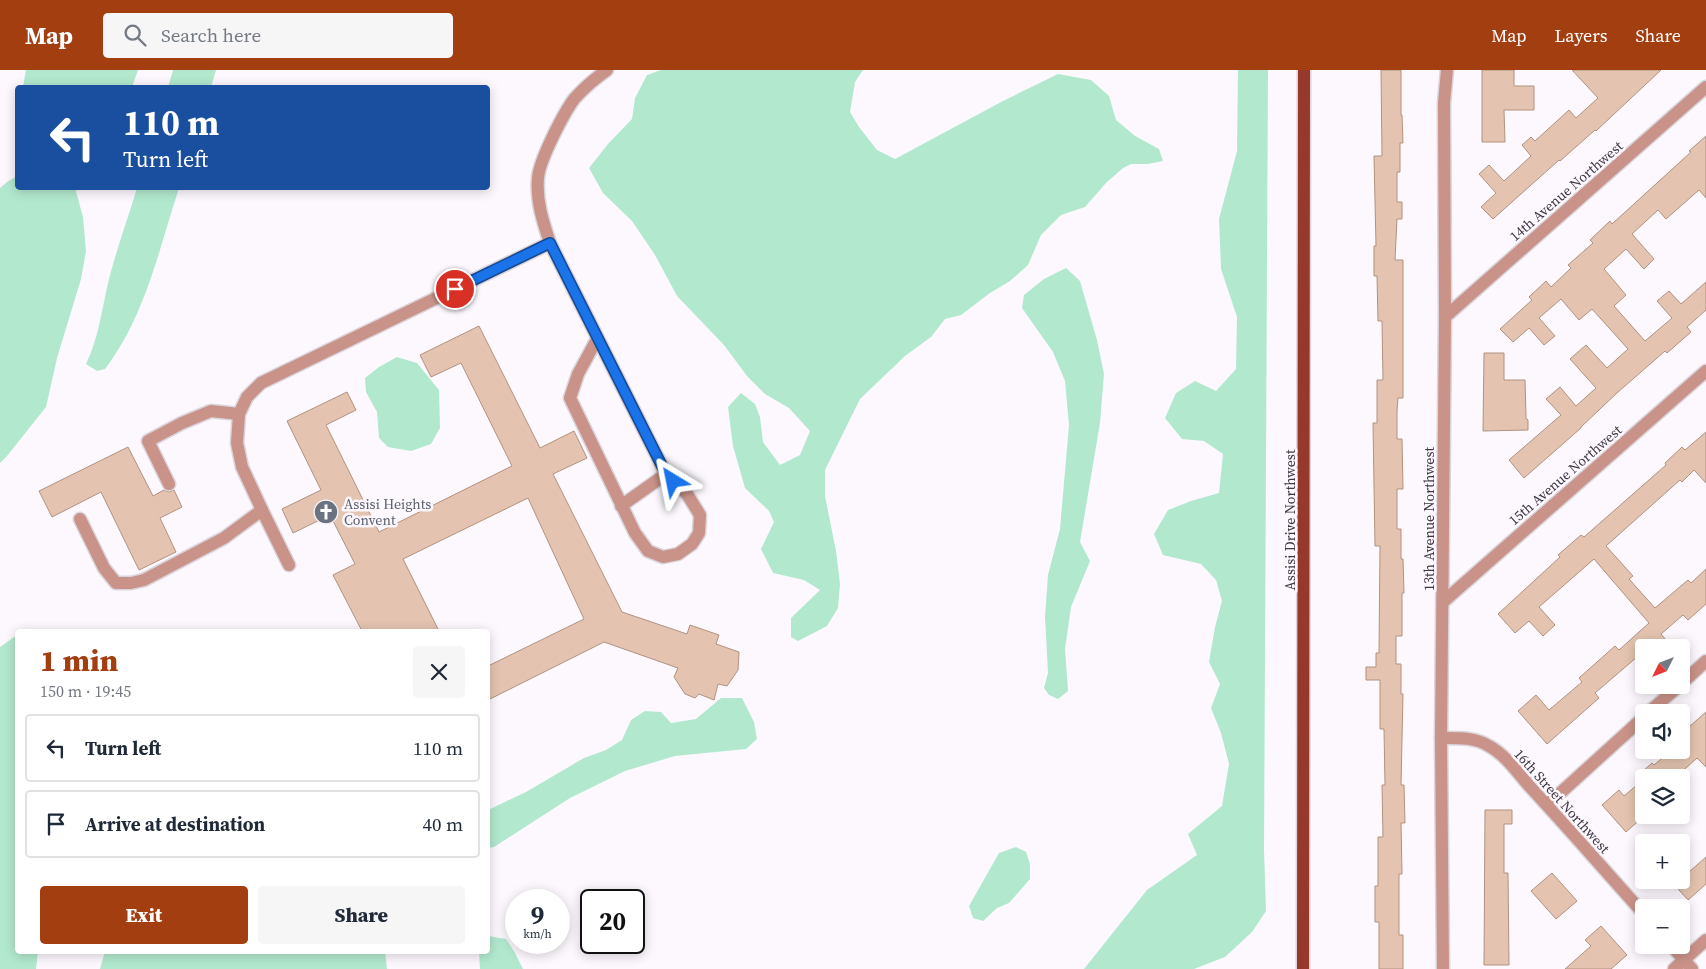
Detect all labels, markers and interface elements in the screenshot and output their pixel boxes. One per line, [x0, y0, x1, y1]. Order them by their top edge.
search box [103, 13, 453, 58]
text: Map [25, 19, 73, 52]
icon: search [121, 21, 149, 49]
text: Search here [161, 22, 261, 48]
text: Map [1491, 23, 1526, 48]
text: Layers [1554, 23, 1607, 48]
text: Share [1635, 23, 1681, 48]
text: 110 m [123, 99, 219, 147]
icon: left [40, 105, 105, 170]
street label: 14th Avenue Northwest [1505, 136, 1627, 246]
text: Turn left [123, 144, 208, 174]
pin [434, 268, 476, 310]
icon: arrive [441, 275, 469, 303]
street label: 15th Avenue Northwest [1504, 420, 1626, 530]
street label: 13th Avenue Northwest [1419, 446, 1439, 591]
street label: Assisi Drive Northwest [1280, 449, 1300, 590]
position arrow [646, 454, 698, 506]
place label: Assisi Heights Convent [344, 494, 431, 530]
church icon: Assisi Heights Convent [313, 499, 339, 525]
north arrow [1635, 639, 1690, 694]
map controls [1635, 639, 1690, 954]
text: 1 min [40, 640, 118, 681]
button: close [413, 646, 465, 698]
text: 150 m · 19:45 [40, 680, 131, 702]
button: sound [1635, 704, 1690, 759]
icon: left [42, 734, 70, 762]
text: Turn left [85, 735, 161, 761]
text: 110 m [413, 735, 463, 761]
street label: 16th Street Northwest [1510, 744, 1615, 858]
button: layers [1635, 769, 1690, 824]
icon: arrive [42, 810, 70, 838]
text: Arrive at destination [85, 811, 265, 837]
text: 40 m [422, 811, 463, 837]
button: + [1635, 834, 1690, 889]
button: Exit [40, 886, 248, 944]
button: Share [258, 886, 465, 944]
speed limit sign: 20 [580, 889, 645, 954]
text: 9 [531, 898, 544, 932]
button: − [1635, 899, 1690, 954]
text: km/h [523, 926, 552, 942]

